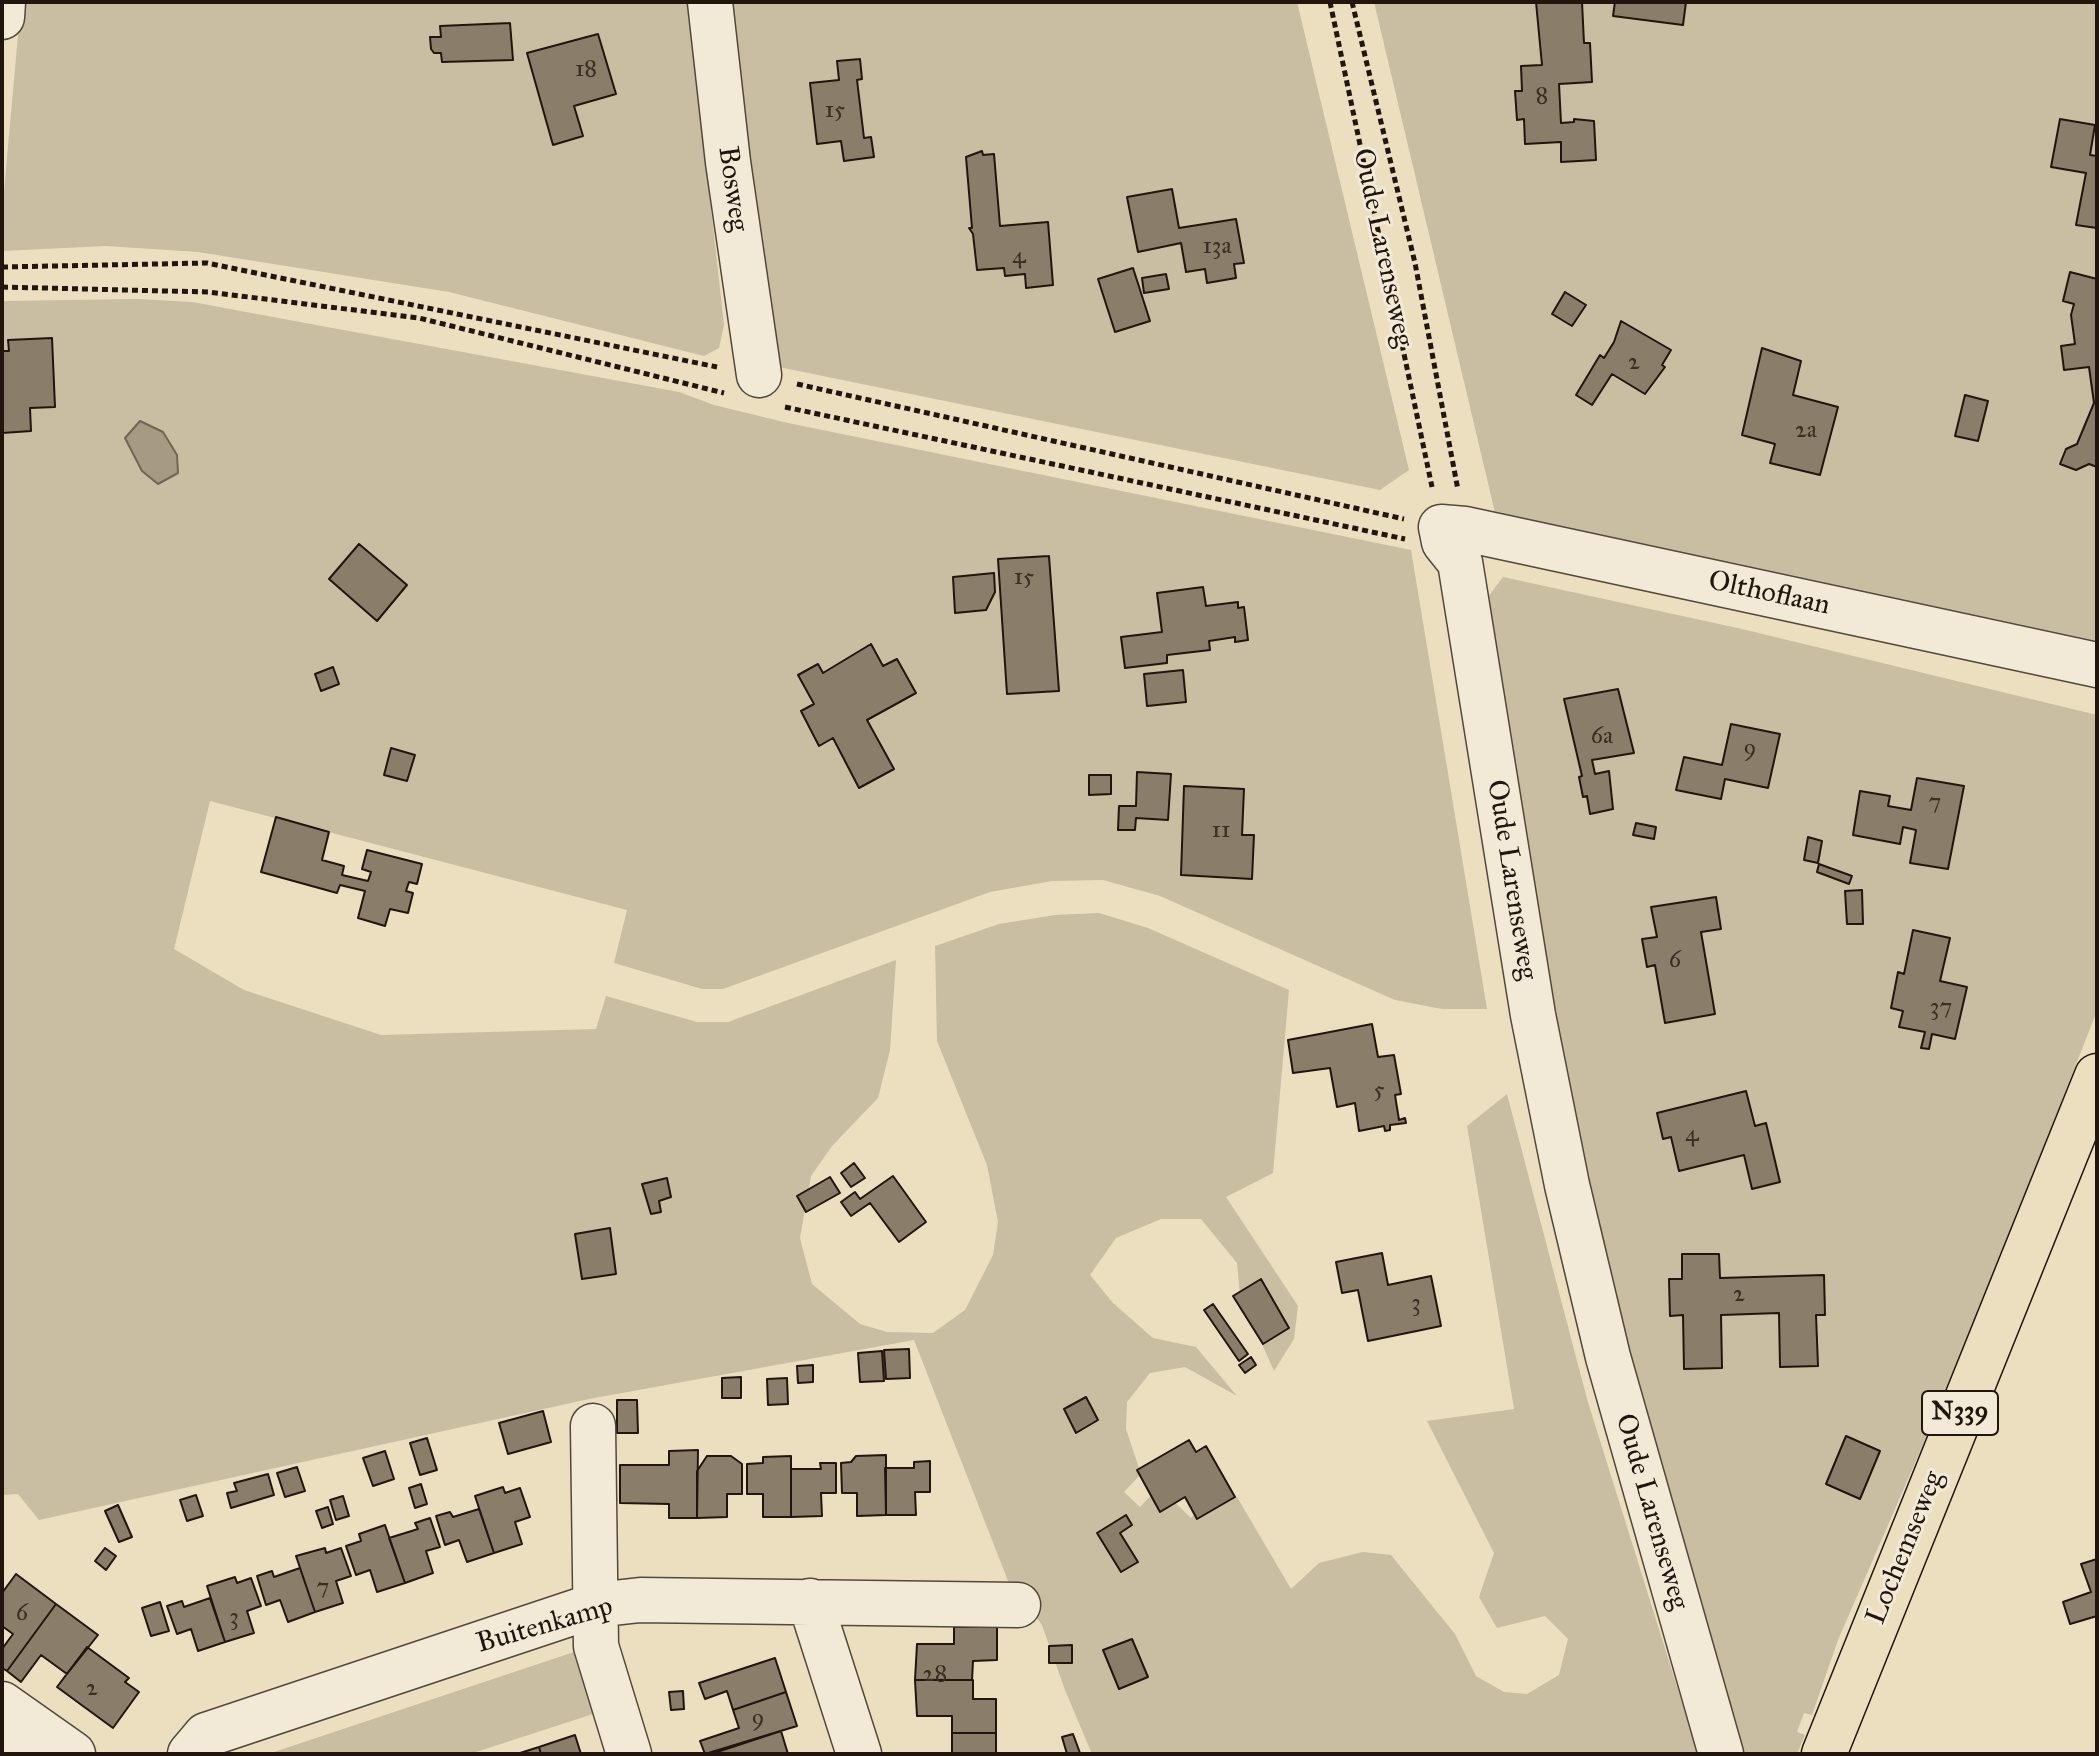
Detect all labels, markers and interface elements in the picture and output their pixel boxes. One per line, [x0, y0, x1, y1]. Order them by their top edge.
house number: 18 [575, 56, 597, 84]
house number: 8 [1536, 83, 1548, 111]
house number: 15 [825, 97, 845, 125]
street label: Bosweg [709, 144, 755, 234]
street label: Oude Larenseweg [1345, 146, 1419, 350]
house number: 13a [1202, 233, 1232, 261]
house number: 4 [1012, 243, 1026, 271]
house number: 2 [1628, 349, 1640, 377]
house number: 2a [1795, 417, 1817, 445]
house number: 15 [1014, 564, 1034, 592]
street label: Olthoflaan [1705, 565, 1833, 623]
house number: 6a [1591, 723, 1613, 751]
house number: 9 [1744, 735, 1756, 763]
street label: Oude Larenseweg [1479, 777, 1543, 983]
house number: 7 [1929, 789, 1941, 817]
house number: 11 [1212, 817, 1230, 845]
house number: 6 [1669, 947, 1681, 975]
house number: 37 [1930, 994, 1952, 1022]
house number: 5 [1373, 1077, 1385, 1105]
house number: 4 [1685, 1121, 1699, 1149]
house number: 2 [1733, 1281, 1745, 1309]
house number: 3 [1411, 1290, 1421, 1318]
road number: N339 [1922, 1391, 1998, 1435]
street label: Oude Larenseweg [1607, 1410, 1695, 1614]
street label: Lochemseweg [1860, 1467, 1952, 1629]
house number: 7 [317, 1574, 329, 1602]
street label: Buitenkamp [473, 1591, 617, 1661]
house number: 6 [16, 1600, 28, 1628]
house number: 3 [229, 1604, 239, 1632]
house number: 28 [923, 1661, 947, 1689]
house number: 2 [86, 1675, 98, 1703]
house number: 9 [752, 1705, 764, 1733]

